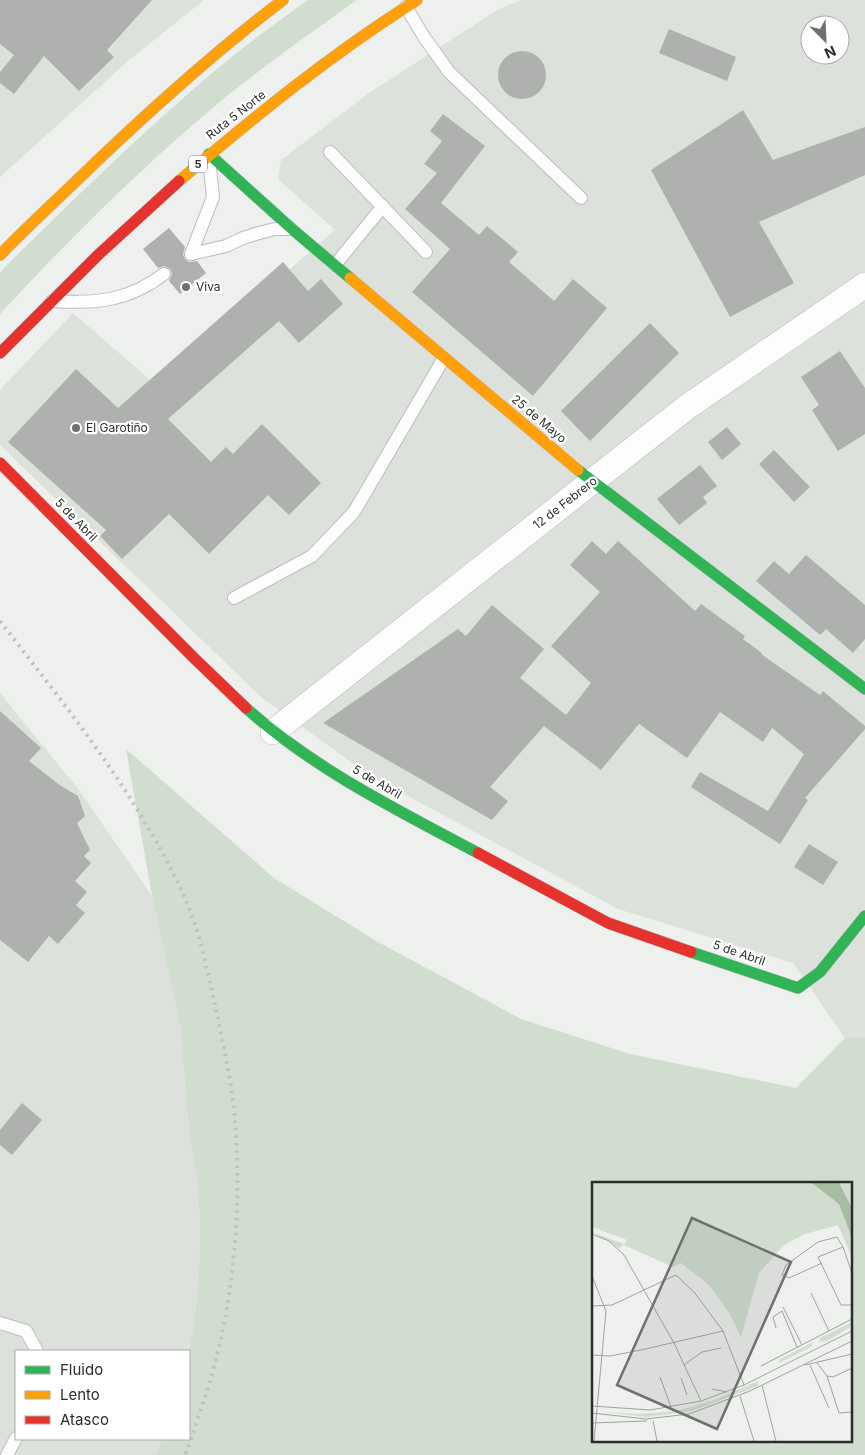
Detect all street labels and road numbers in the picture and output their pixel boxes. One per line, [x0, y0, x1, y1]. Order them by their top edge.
street label: Ruta 5 Norte [203, 87, 268, 142]
road number: 5 [189, 156, 207, 172]
street label: 25 de Mayo [509, 391, 570, 446]
street label: 12 de Febrero [530, 473, 600, 532]
street label: 5 de Abril [52, 495, 101, 544]
street label: 5 de Abril [350, 761, 405, 802]
street label: 5 de Abril [711, 937, 767, 968]

